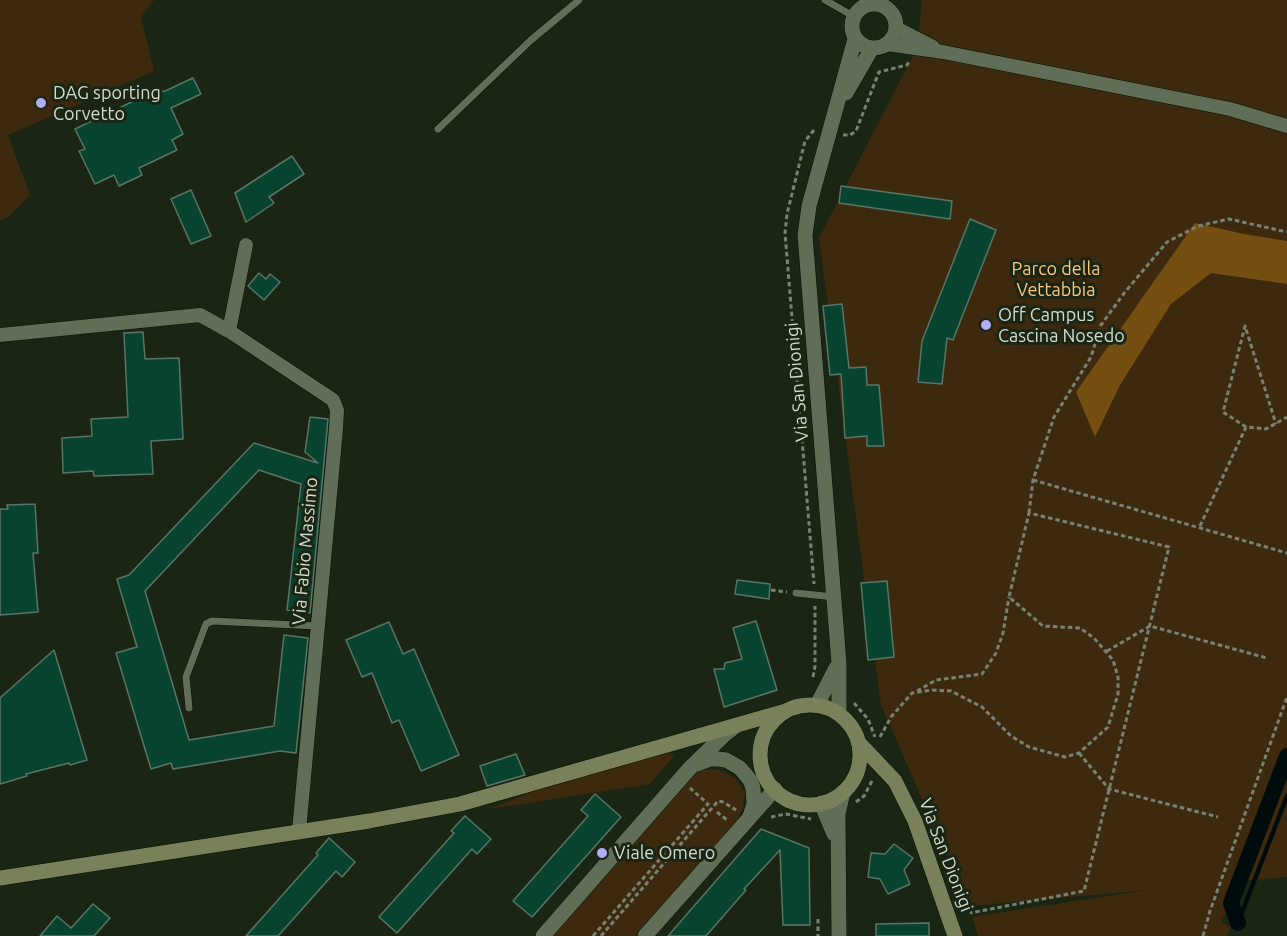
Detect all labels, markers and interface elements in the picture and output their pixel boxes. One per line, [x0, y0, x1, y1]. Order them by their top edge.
place label: DAG sporting Corvetto [53, 82, 161, 124]
marker: DAG sporting Corvetto [34, 96, 48, 110]
park label: Parco della Vettabbia [1012, 258, 1100, 300]
place label: Off Campus Cascina Nosedo [998, 304, 1125, 346]
marker: Off Campus Cascina Nosedo [979, 318, 993, 332]
street label: Via San Dionigi [781, 321, 813, 443]
street label: Via Fabio Massimo [288, 476, 322, 626]
street label: Via San Dionigi [914, 795, 978, 915]
place label: Viale Omero [614, 842, 715, 864]
marker: Viale Omero [595, 846, 609, 860]

